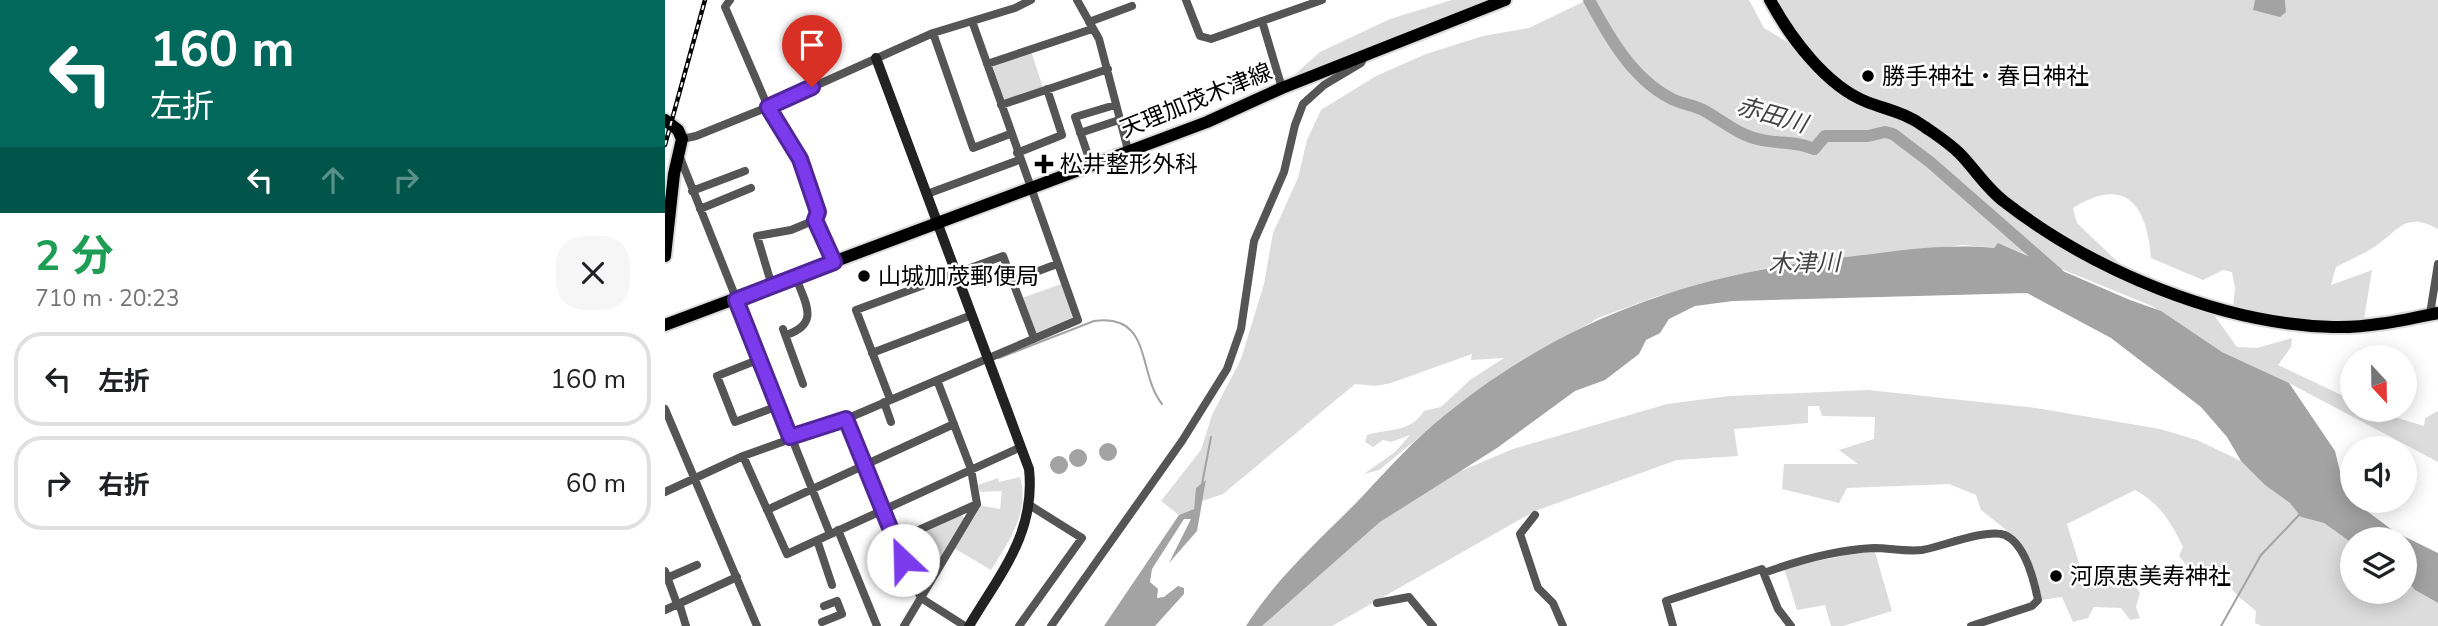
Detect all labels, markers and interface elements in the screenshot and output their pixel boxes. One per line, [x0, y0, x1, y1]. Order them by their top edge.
pin [782, 15, 842, 87]
text: 160 m [150, 16, 294, 83]
icon: arrive [793, 26, 831, 64]
icon: left [35, 28, 126, 119]
street label: 天理加茂木津線 [1116, 56, 1277, 145]
place label: 勝手神社・春日神社 [1882, 61, 2089, 92]
marker: 勝手神社・春日神社 [1860, 68, 1876, 84]
text: 左折 [150, 85, 214, 128]
water label: 赤田川 [1733, 90, 1814, 141]
place label: 松井整形外科 [1060, 149, 1198, 180]
marker: 松井整形外科 [1034, 154, 1054, 174]
icon: left [241, 161, 279, 199]
icon: ahead [314, 161, 352, 199]
icon: right [387, 161, 425, 199]
text: 2 分 [35, 228, 114, 285]
button: close [556, 236, 630, 310]
water label: 木津川 [1768, 246, 1843, 280]
place label: 山城加茂郵便局 [878, 261, 1039, 292]
marker: 山城加茂郵便局 [856, 268, 872, 284]
text: 710 m · 20:23 [35, 283, 180, 314]
north arrow [2340, 345, 2417, 422]
map controls [2340, 345, 2417, 604]
icon: left [39, 360, 77, 398]
text: 160 m [550, 362, 626, 397]
text: 左折 [98, 364, 150, 399]
button: sound [2340, 436, 2417, 513]
icon: right [39, 464, 77, 502]
text: 60 m [566, 466, 626, 501]
text: 右折 [98, 468, 150, 503]
position arrow [866, 523, 940, 597]
button: layers [2340, 527, 2417, 604]
place label: 河原恵美寿神社 [2070, 561, 2231, 592]
marker: 河原恵美寿神社 [2048, 568, 2064, 584]

